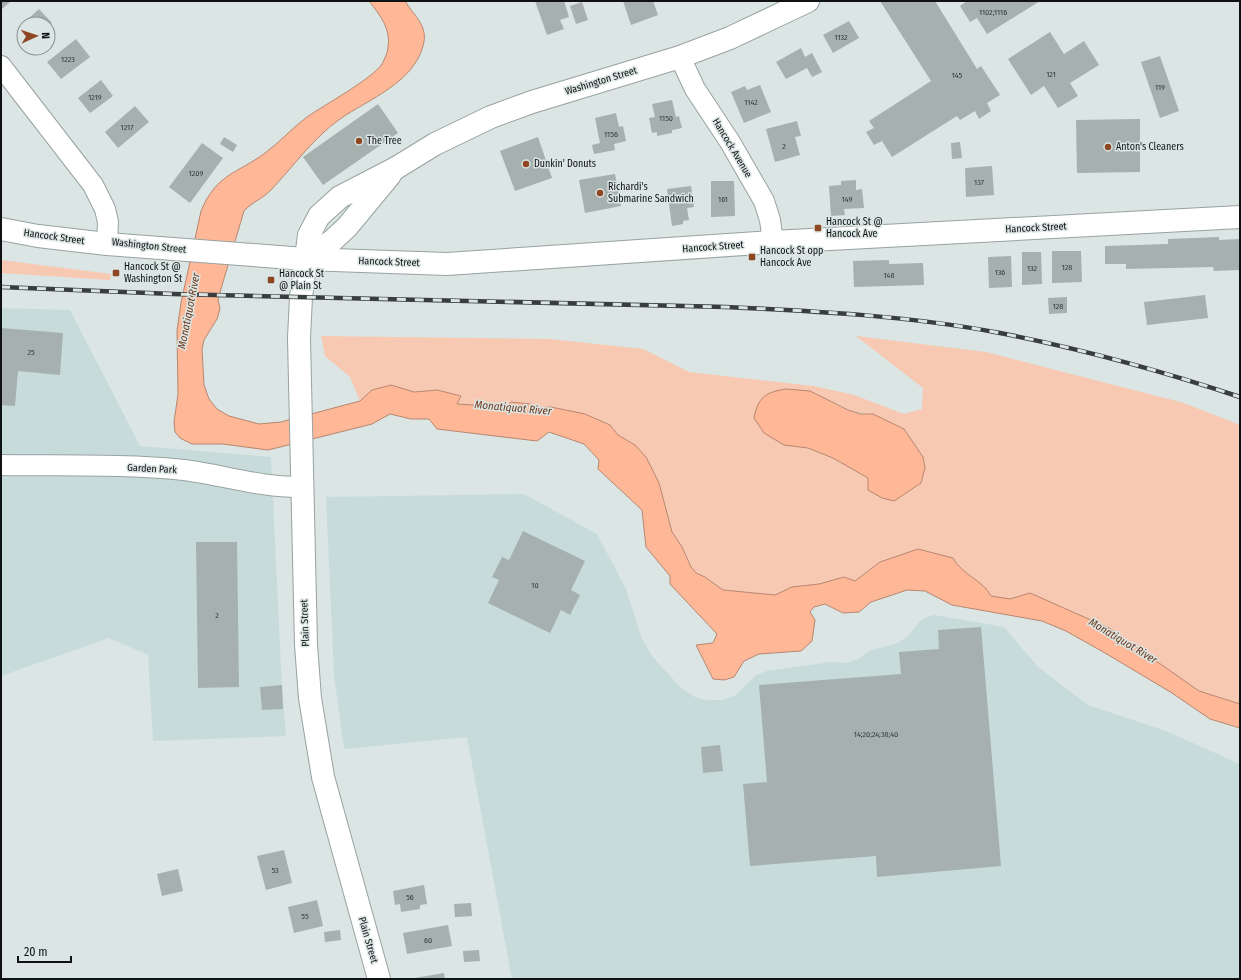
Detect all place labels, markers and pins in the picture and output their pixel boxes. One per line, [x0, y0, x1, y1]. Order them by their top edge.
place label: The Tree [367, 135, 402, 147]
marker: The Tree [354, 136, 364, 146]
place label: Anton's Cleaners [1116, 141, 1184, 153]
marker: Anton's Cleaners [1103, 142, 1113, 152]
place label: Dunkin' Donuts [534, 158, 596, 170]
marker: Dunkin' Donuts [521, 159, 531, 169]
place label: Richardi's Submarine Sandwich [608, 181, 694, 205]
marker: Richardi's Submarine Sandwich [595, 188, 605, 198]
place label: Hancock St @ Hancock Ave [826, 216, 883, 240]
marker: Hancock St @ Hancock Ave [813, 223, 823, 233]
place label: Hancock St opp Hancock Ave [760, 245, 823, 269]
marker: Hancock St opp Hancock Ave [747, 252, 757, 262]
place label: Hancock St @ Washington St [124, 261, 183, 285]
marker: Hancock St @ Washington St [111, 268, 121, 278]
place label: Hancock St @ Plain St [279, 268, 325, 292]
marker: Hancock St @ Plain St [266, 275, 276, 285]

